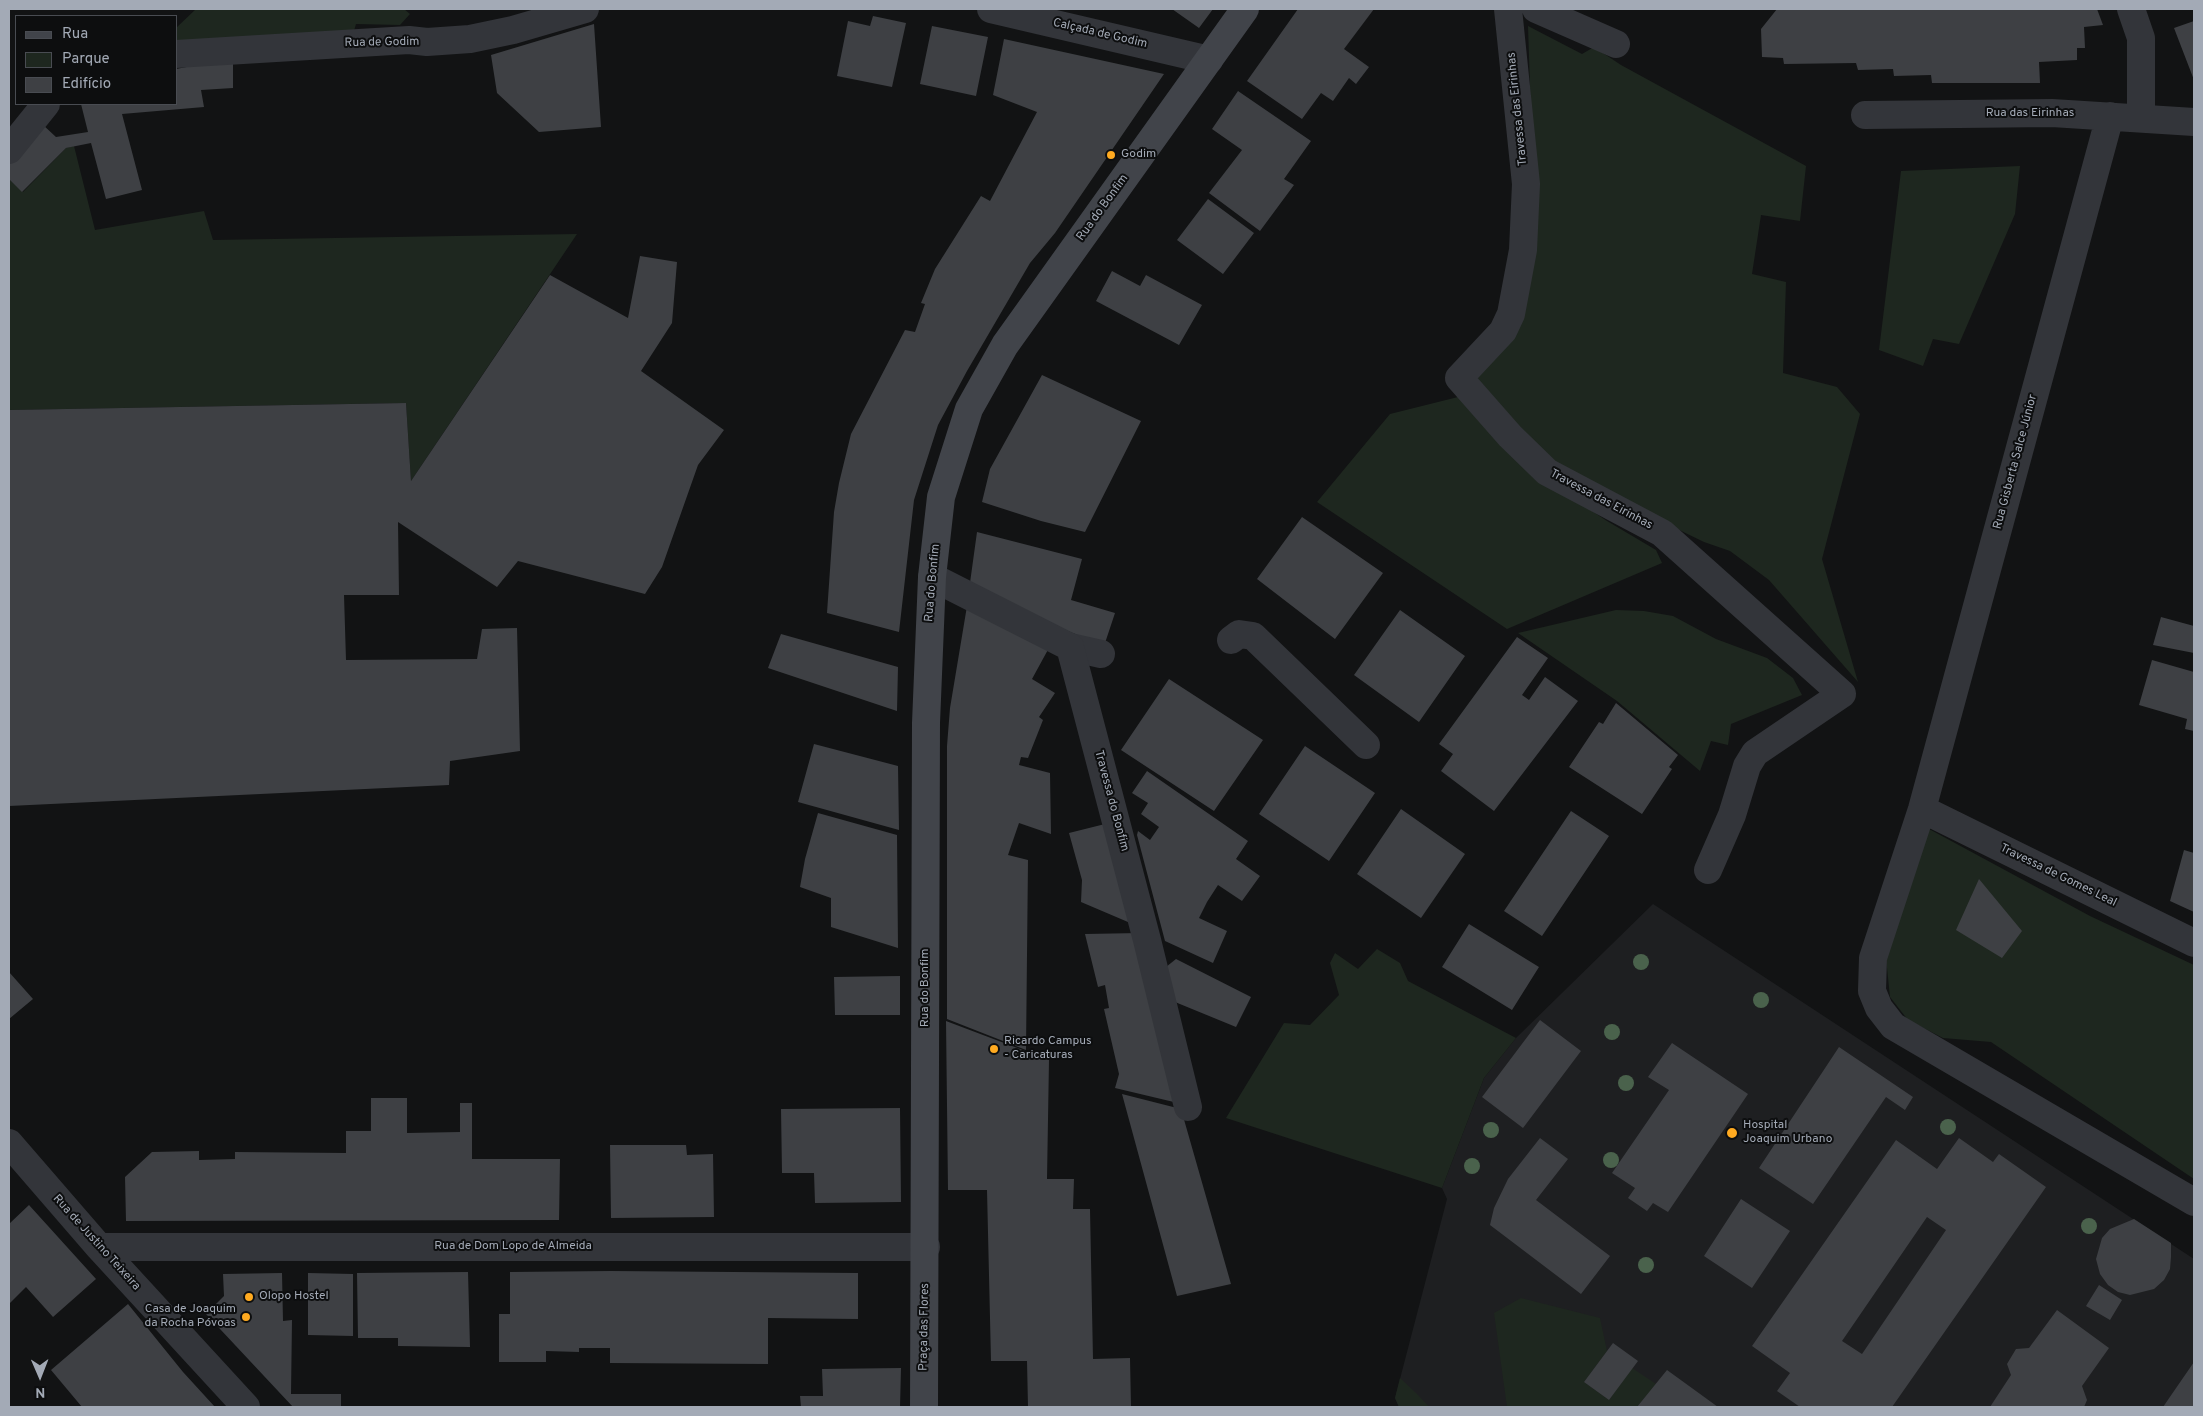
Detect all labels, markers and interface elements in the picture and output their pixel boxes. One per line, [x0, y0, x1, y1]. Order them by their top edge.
legend [15, 15, 178, 105]
street label: Calçada de Godim [1051, 16, 1149, 52]
text: Rua [62, 25, 88, 44]
street label: Rua de Godim [344, 35, 420, 51]
text: Parque [62, 50, 110, 69]
street label: Travessa das Eirinhas [1505, 51, 1531, 167]
text: Edifício [62, 75, 111, 94]
street label: Rua das Eirinhas [1986, 107, 2074, 121]
place label: Godim [1121, 148, 1156, 162]
marker: Godim [1105, 149, 1117, 161]
street label: Rua do Bonfim [1074, 172, 1132, 244]
street label: Rua Gisberta Salce Júnior [1991, 393, 2041, 531]
street label: Travessa das Eirinhas [1547, 467, 1655, 533]
street label: Rua do Bonfim [922, 543, 944, 623]
street label: Travessa do Bonfim [1091, 749, 1131, 853]
street label: Travessa de Gomes Leal [1997, 841, 2119, 911]
street label: Rua do Bonfim [919, 949, 933, 1027]
place label: Ricardo Campus - Caricaturas [1004, 1035, 1092, 1063]
marker: Ricardo Campus - Caricaturas [988, 1043, 1000, 1055]
place label: Hospital Joaquim Urbano [1743, 1119, 1832, 1147]
marker: Hospital Joaquim Urbano [1725, 1126, 1739, 1140]
street label: Rua de Justino Teixeira [49, 1192, 143, 1294]
street label: Rua de Dom Lopo de Almeida [434, 1240, 592, 1254]
street label: Praça das Flores [917, 1283, 933, 1371]
place label: Olopo Hostel [259, 1290, 329, 1304]
marker: Olopo Hostel [243, 1291, 255, 1303]
place label: Casa de Joaquim da Rocha Póvoas [144, 1303, 236, 1331]
marker: Casa de Joaquim da Rocha Póvoas [240, 1311, 252, 1323]
north arrow [15, 1351, 65, 1401]
text: N [35, 1383, 45, 1400]

